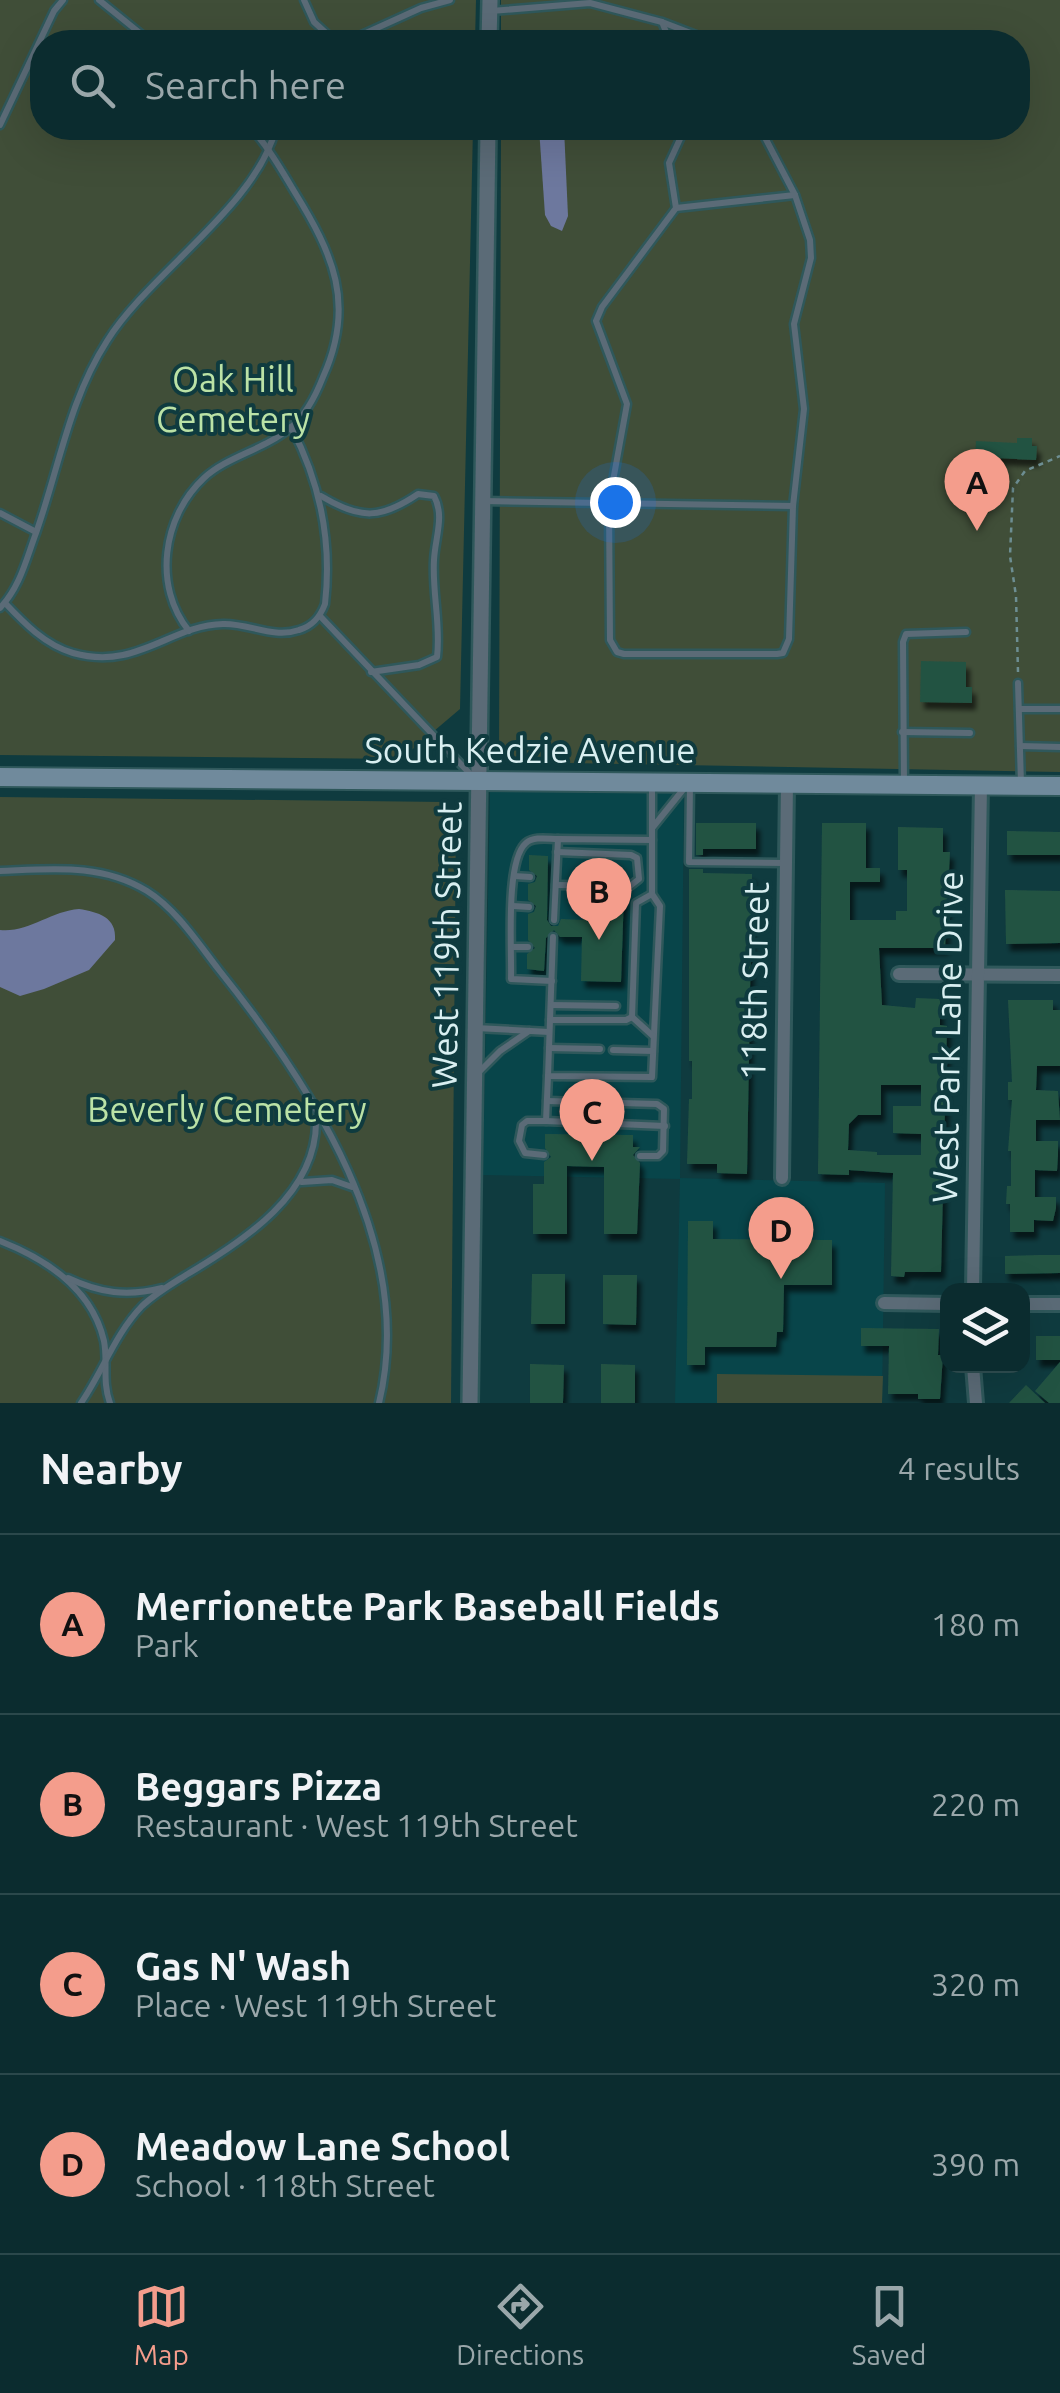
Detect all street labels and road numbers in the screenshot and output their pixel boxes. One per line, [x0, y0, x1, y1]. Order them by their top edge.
street label: South Kedzie Avenue [364, 730, 696, 770]
street label: West 119th Street [424, 801, 469, 1089]
street label: West Park Lane Drive [924, 871, 970, 1203]
street label: 118th Street [732, 881, 776, 1081]

